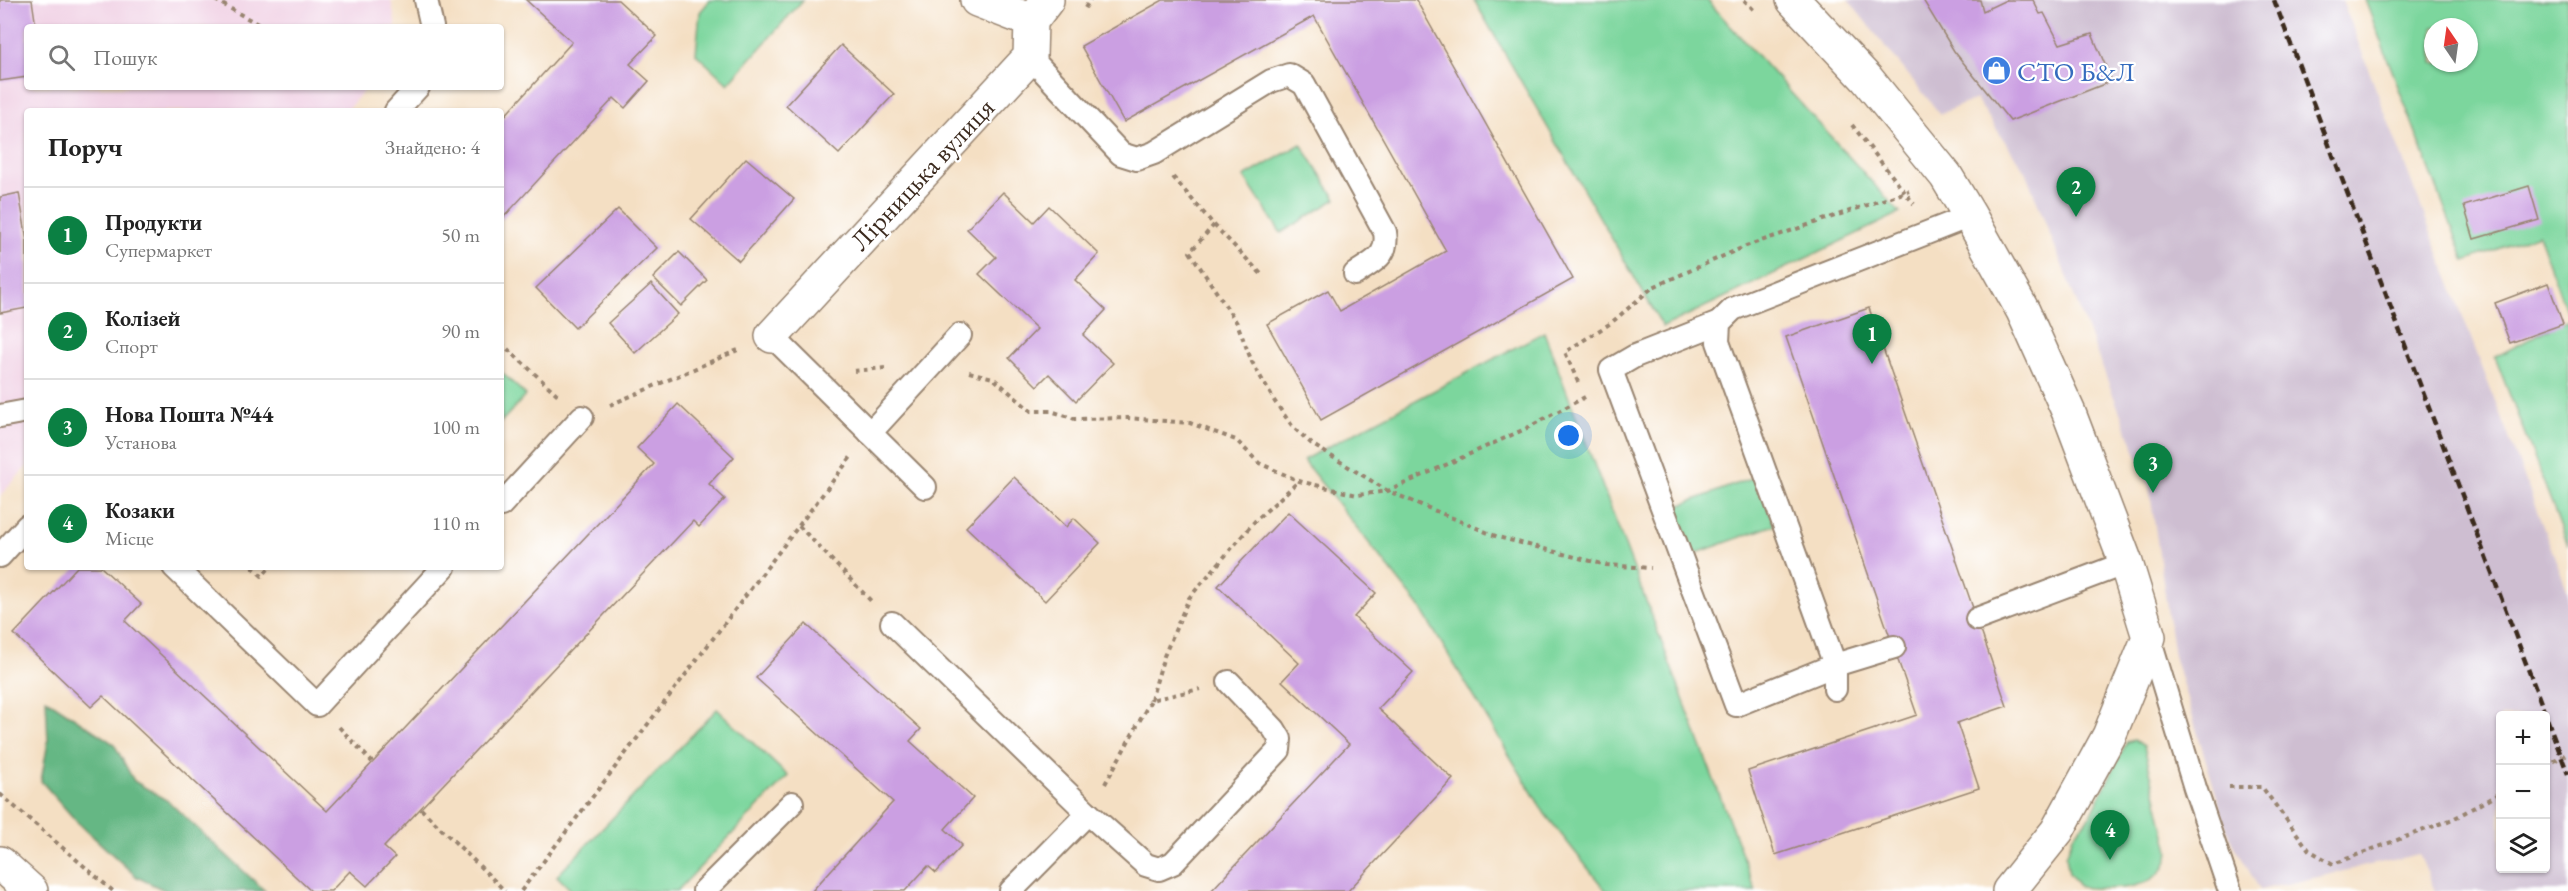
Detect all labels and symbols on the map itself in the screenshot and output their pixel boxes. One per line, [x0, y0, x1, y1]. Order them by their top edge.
north arrow [2424, 18, 2478, 72]
place label: СТО Б&Л [2017, 54, 2135, 89]
shop icon: СТО Б&Л [1980, 55, 2012, 87]
street label: Лірницька вулиця [842, 90, 1002, 258]
pin: 2 [2056, 168, 2096, 217]
pin: 1 [1852, 314, 1892, 364]
your location [1554, 421, 1583, 450]
pin: 3 [2134, 444, 2172, 493]
pin: 4 [2090, 810, 2130, 860]

